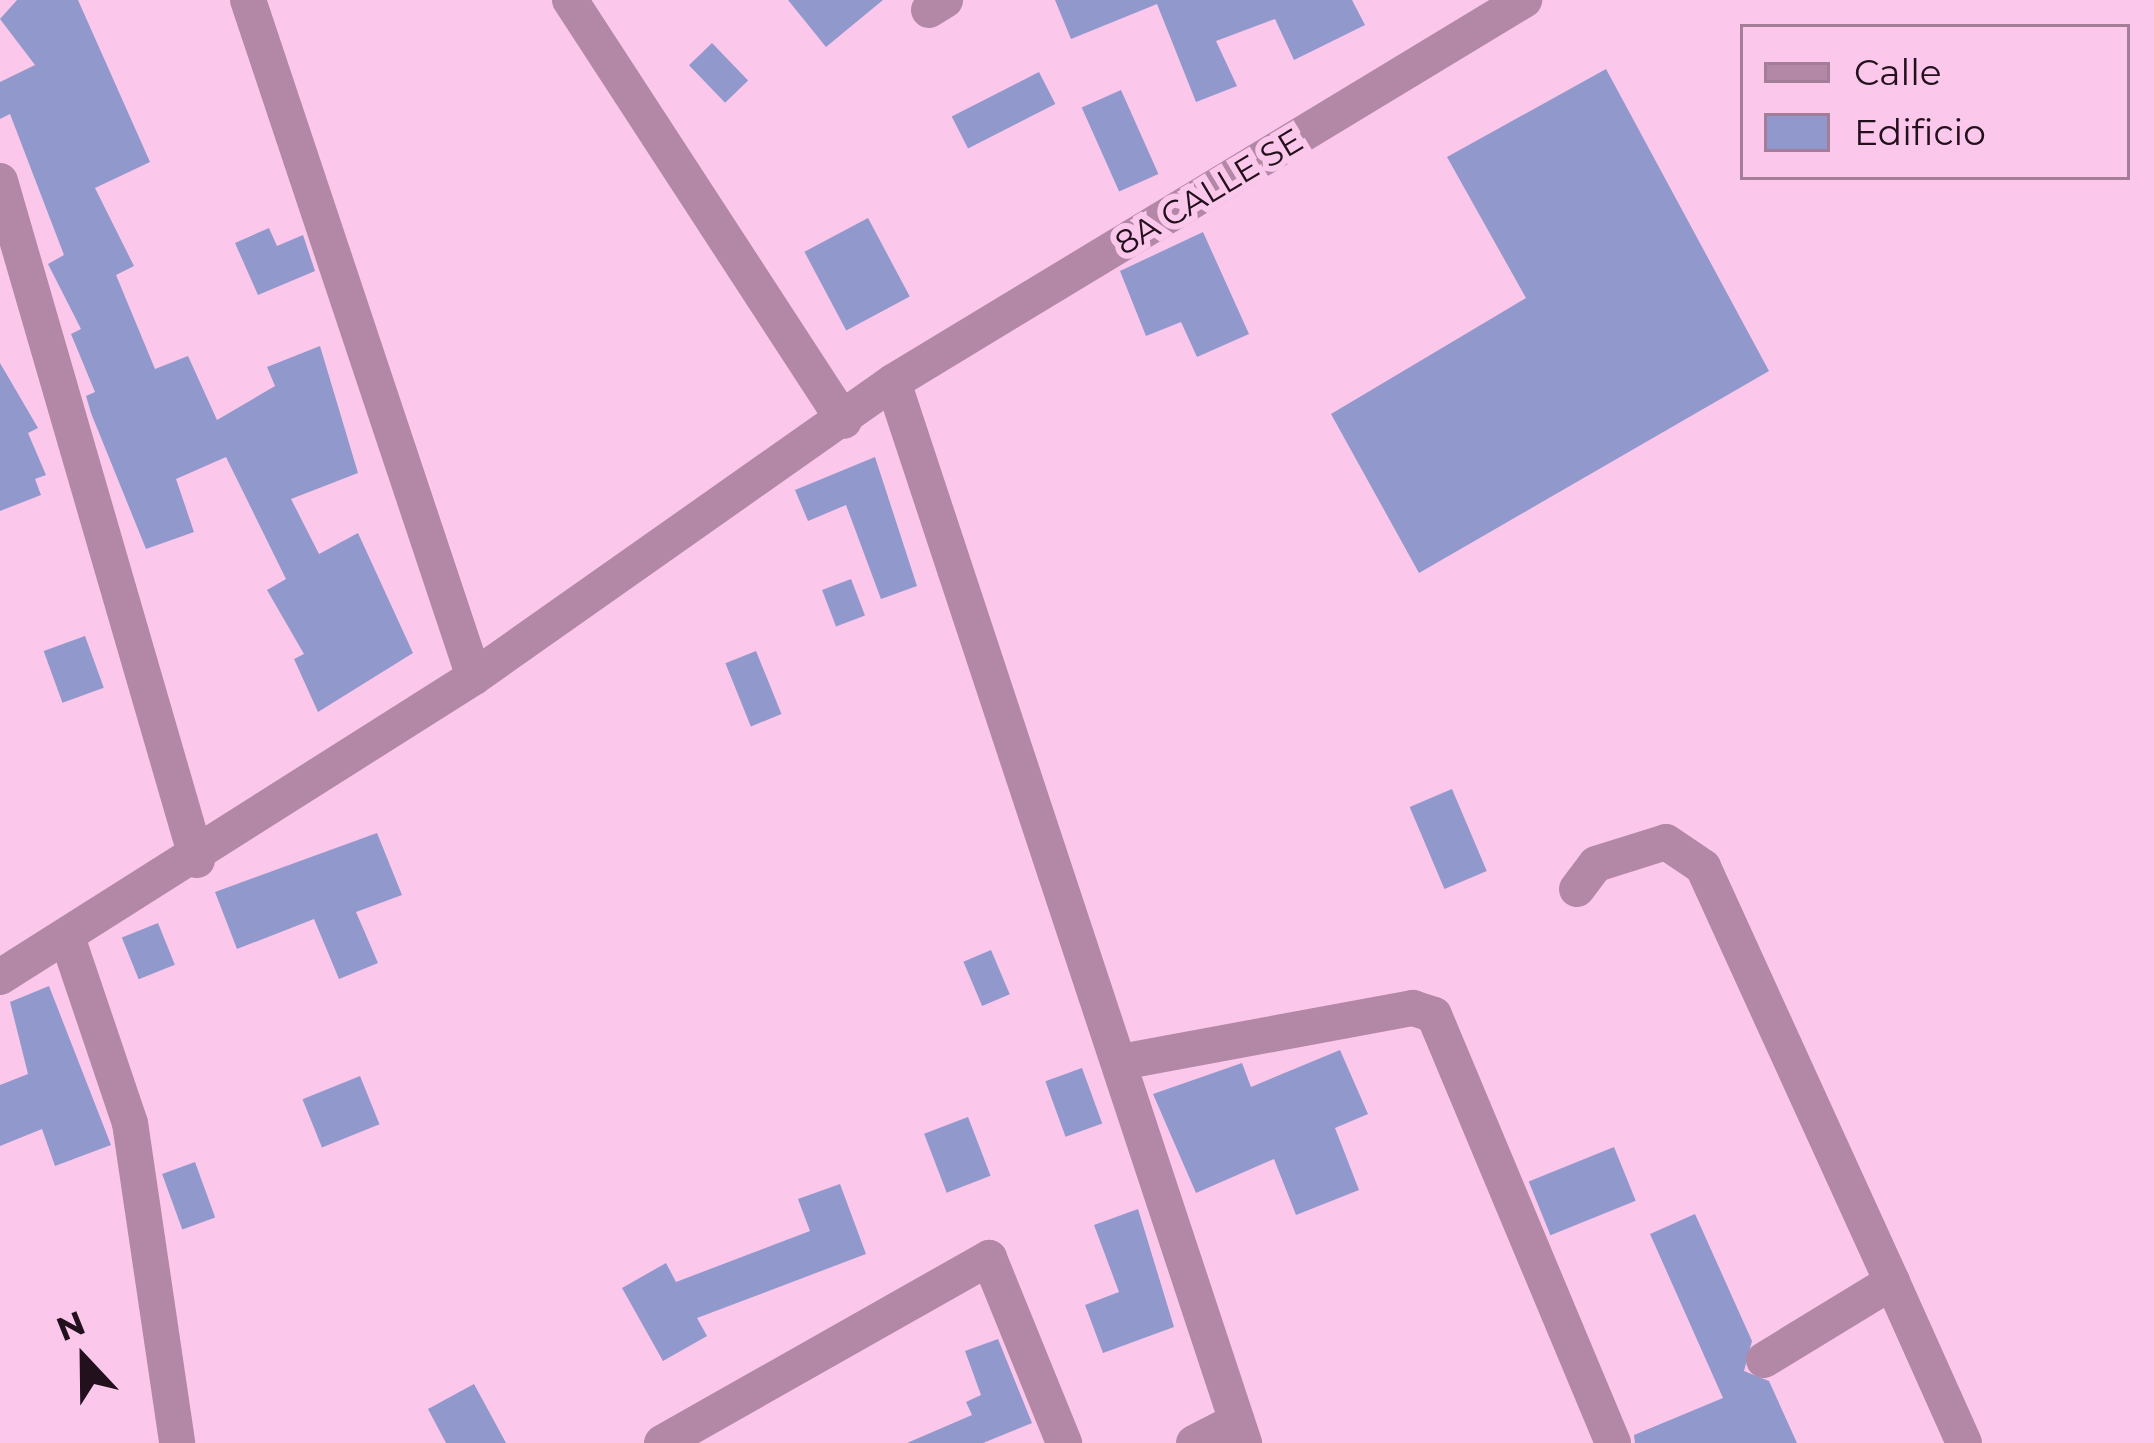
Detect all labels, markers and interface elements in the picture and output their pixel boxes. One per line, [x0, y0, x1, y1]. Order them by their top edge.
legend [1740, 24, 2130, 180]
text: Calle [1854, 50, 1942, 94]
text: Edificio [1854, 110, 1986, 154]
street label: 8A CALLE SE [1108, 121, 1310, 263]
north arrow [24, 1299, 144, 1419]
text: N [51, 1302, 90, 1349]

